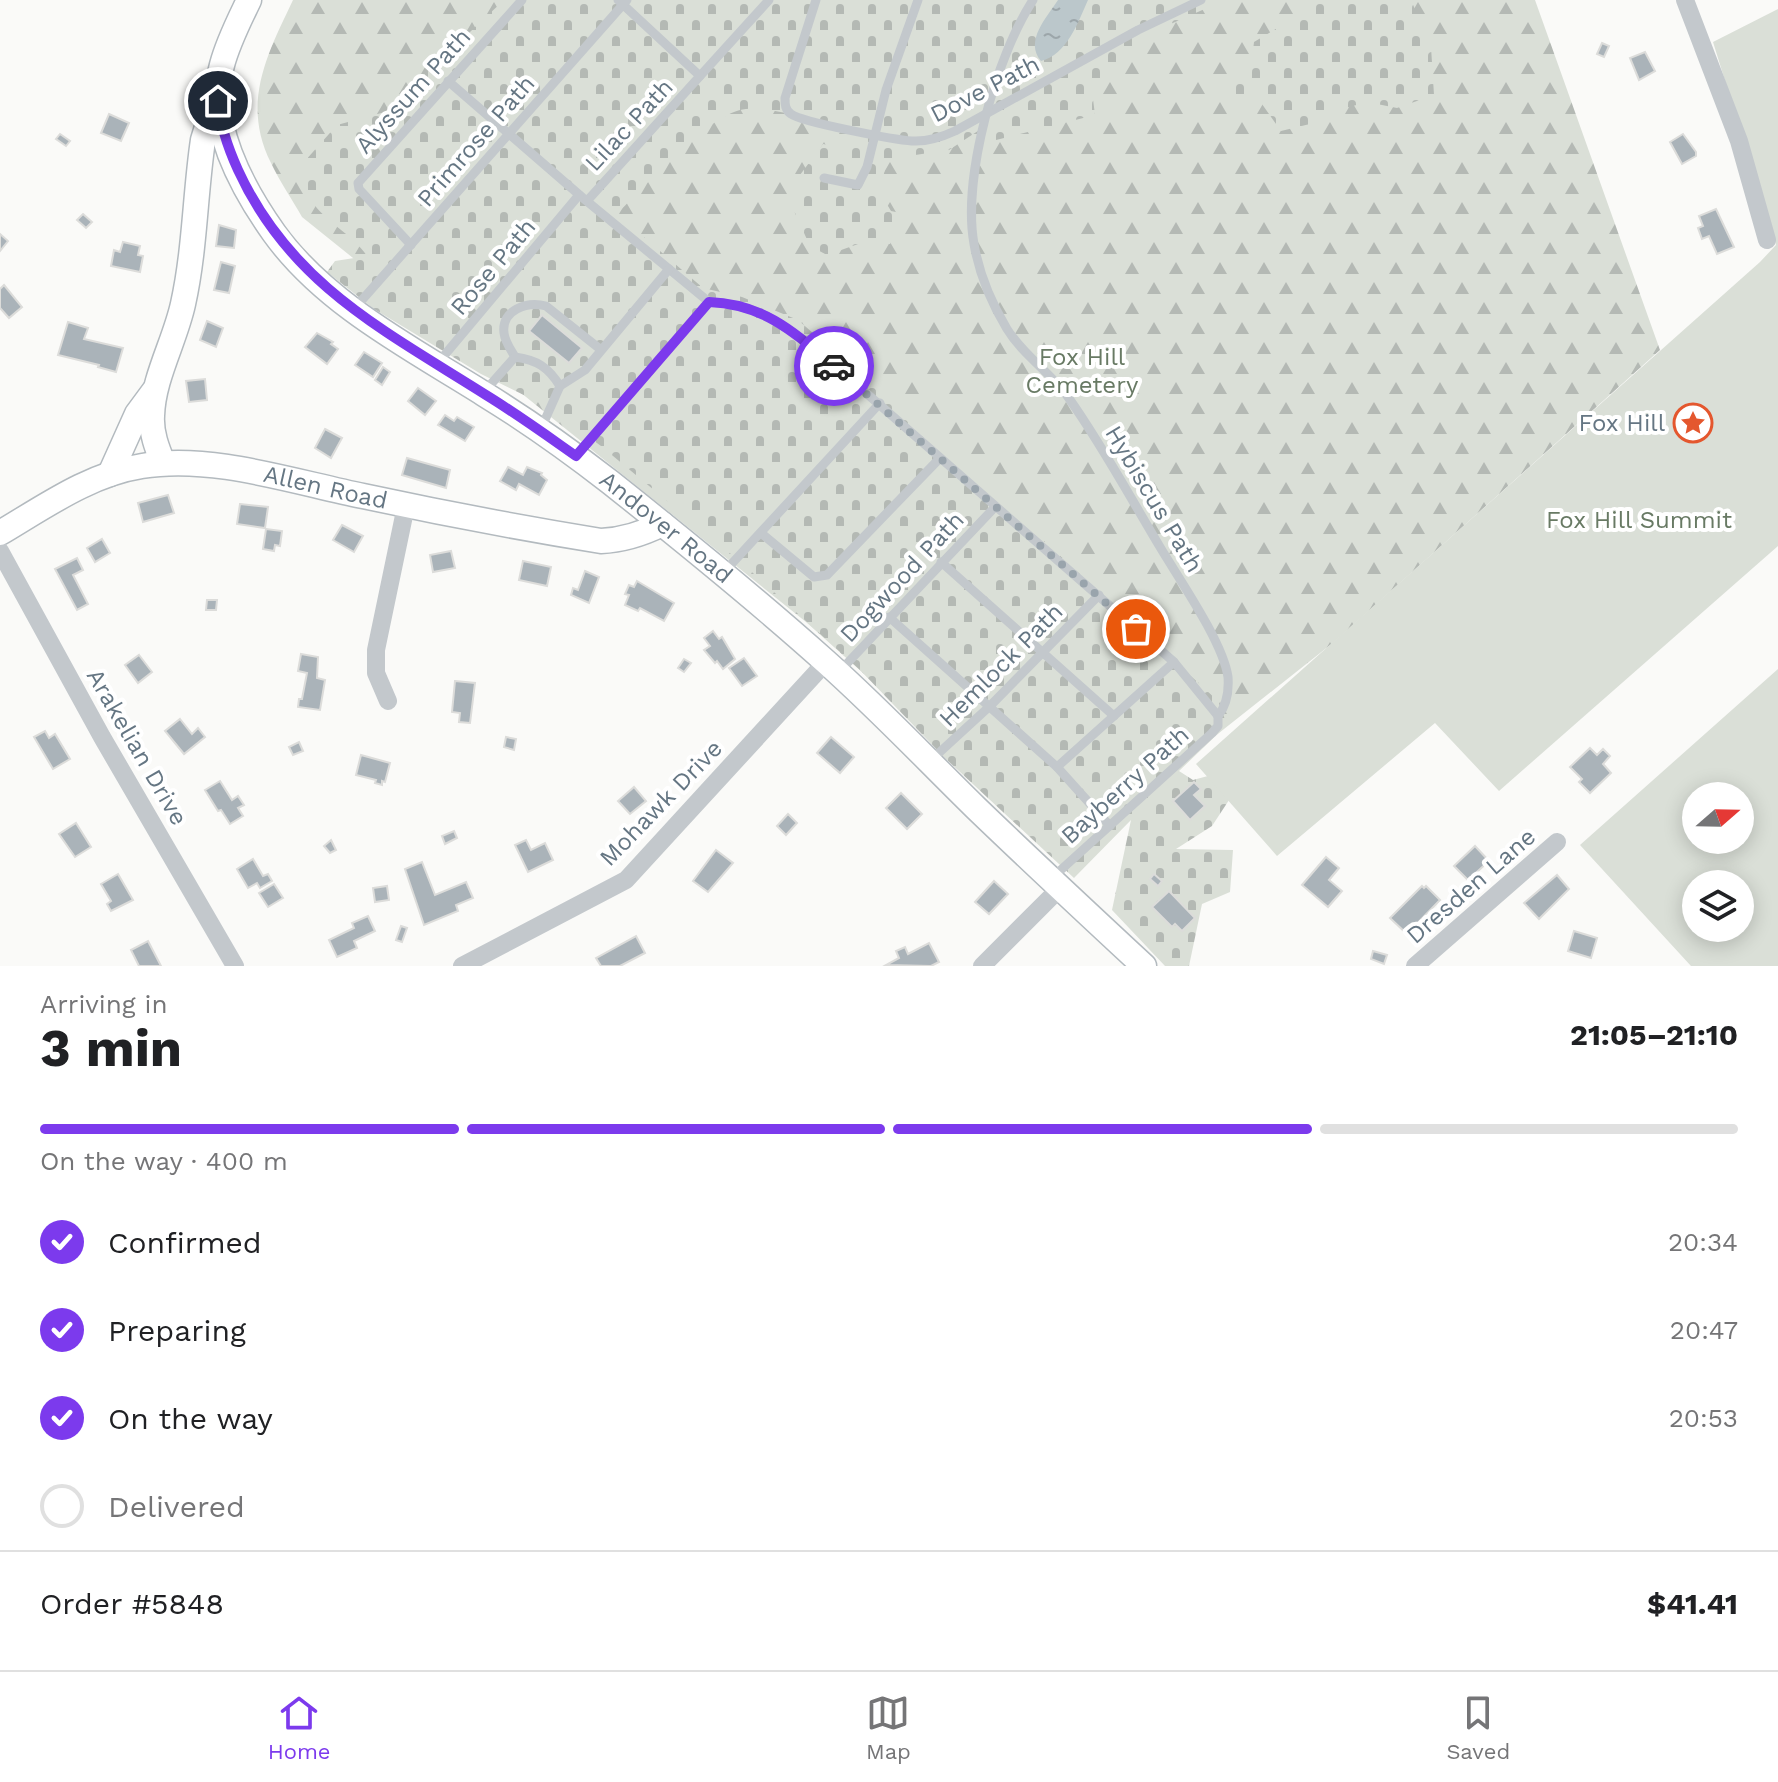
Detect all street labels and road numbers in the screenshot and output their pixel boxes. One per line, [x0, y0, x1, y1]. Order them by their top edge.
street label: Alyssum Path [350, 23, 476, 159]
street label: Dove Path [926, 50, 1044, 128]
street label: Primrose Path [411, 70, 541, 212]
street label: Lilac Path [579, 73, 679, 177]
street label: Rose Path [445, 213, 541, 321]
street label: Hybiscus Path [1099, 421, 1209, 577]
street label: Allen Road [261, 460, 390, 515]
street label: Andover Road [594, 465, 738, 589]
street label: Dogwood Path [834, 506, 970, 648]
street label: Hemlock Path [933, 597, 1069, 733]
street label: Arakelian Drive [81, 664, 193, 830]
street label: Bayberry Path [1055, 720, 1195, 850]
street label: Mohawk Drive [594, 734, 728, 872]
street label: Dresden Lane [1401, 822, 1541, 950]

